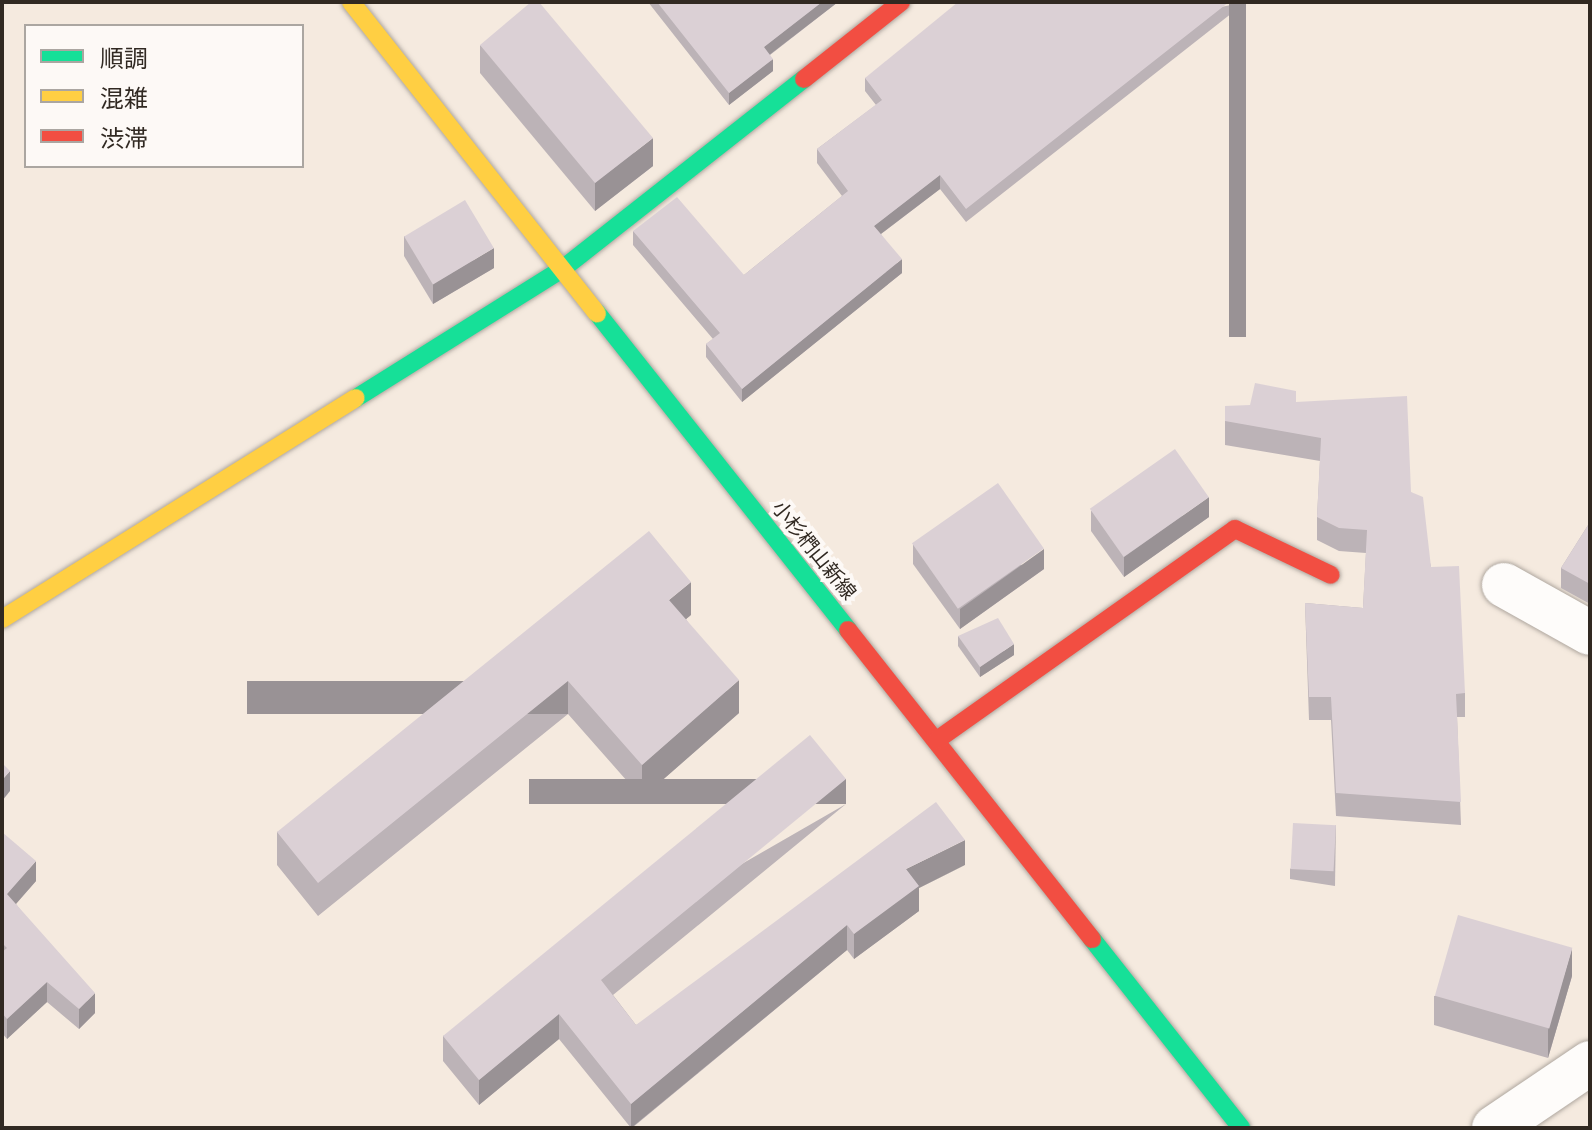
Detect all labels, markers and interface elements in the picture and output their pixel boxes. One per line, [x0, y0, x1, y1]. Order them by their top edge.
legend [24, 24, 304, 168]
text: 順調 [100, 45, 148, 74]
text: 混雑 [100, 85, 148, 114]
text: 渋滞 [100, 125, 148, 154]
street label: 小杉椚山新線 [766, 497, 860, 605]

